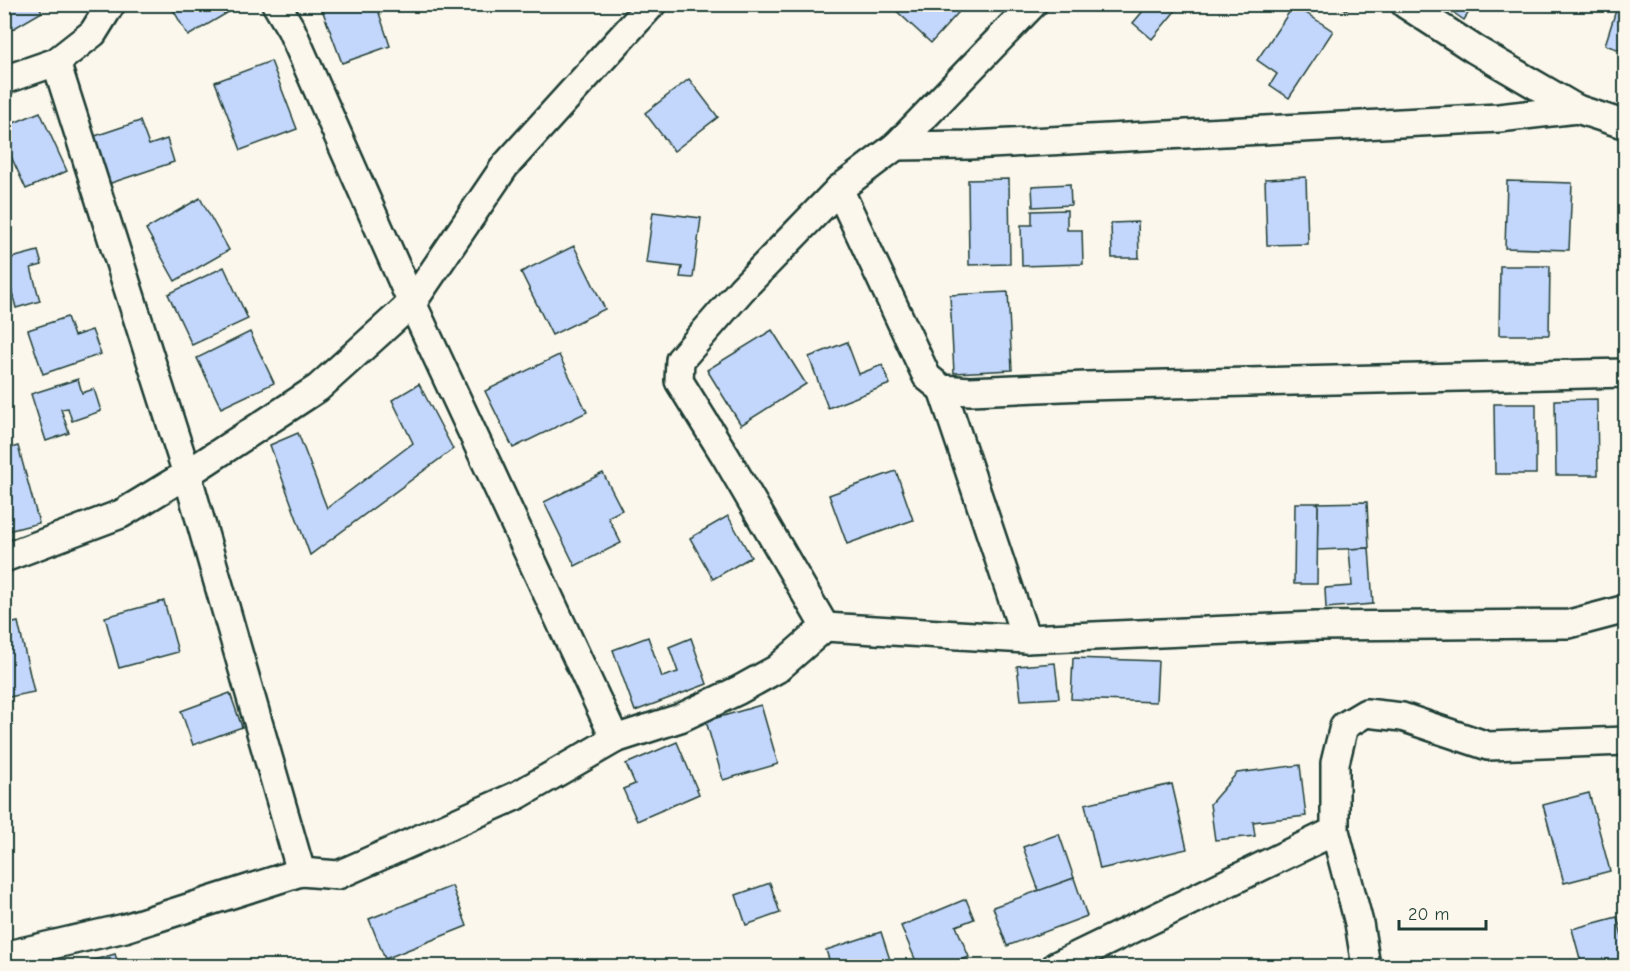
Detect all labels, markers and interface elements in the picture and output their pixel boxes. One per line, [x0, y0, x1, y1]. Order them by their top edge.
scale bar [1399, 893, 1486, 931]
text: 20 m [1408, 904, 1449, 925]

